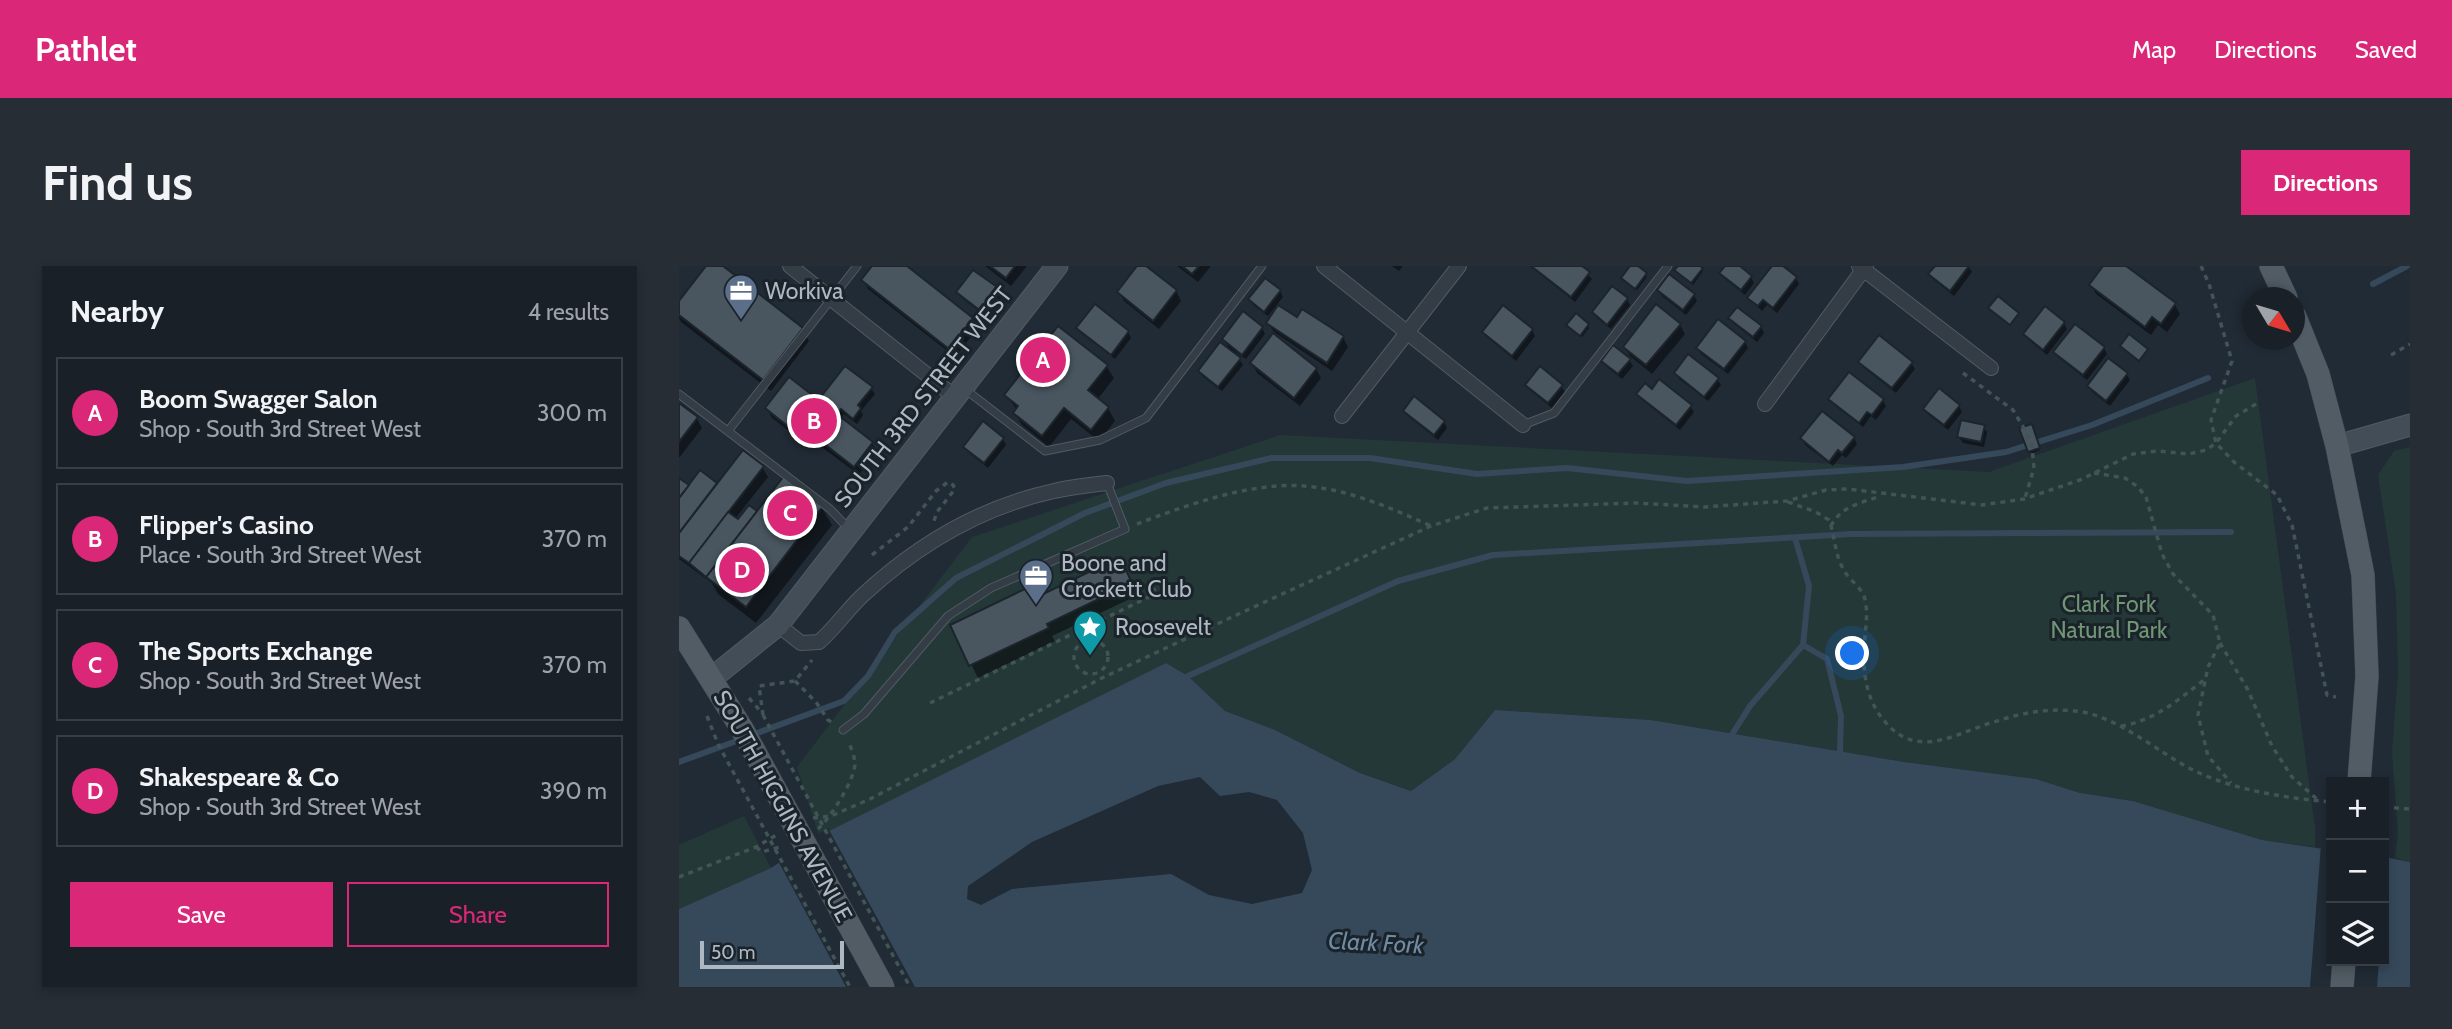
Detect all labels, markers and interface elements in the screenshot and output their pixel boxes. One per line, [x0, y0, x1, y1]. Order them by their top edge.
text: Pathlet [35, 29, 137, 69]
text: Map [2132, 35, 2176, 64]
text: Directions [2214, 35, 2317, 64]
text: Saved [2355, 35, 2417, 64]
button: Directions [2241, 150, 2410, 215]
text: Find us [42, 153, 193, 212]
office icon: Workiva [722, 272, 760, 321]
place label: Workiva [765, 277, 843, 305]
street label: SOUTH 3RD STREET WEST [828, 281, 1018, 513]
north arrow [2242, 287, 2305, 350]
text: Nearby [70, 293, 164, 330]
text: 4 results [528, 298, 609, 326]
pin: A [1020, 334, 1066, 386]
text: Boom Swagger Salon [139, 383, 378, 415]
pin: B [791, 395, 837, 447]
text: A [88, 399, 102, 427]
text: 300 m [537, 399, 607, 427]
text: Shop · South 3rd Street West [139, 415, 421, 443]
pin: C [767, 487, 813, 539]
text: Flipper's Casino [139, 509, 314, 541]
text: B [88, 525, 102, 553]
text: 370 m [542, 525, 607, 553]
text: Place · South 3rd Street West [139, 541, 421, 569]
pin: D [719, 544, 765, 596]
place label: Boone and Crockett Club [1061, 549, 1192, 603]
office icon: Boone and Crockett Club [1017, 557, 1055, 606]
park label: Clark Fork Natural Park [2051, 590, 2168, 644]
place icon: Roosevelt [1071, 608, 1109, 657]
place label: Roosevelt [1115, 613, 1211, 641]
text: The Sports Exchange [139, 635, 373, 667]
your location [1835, 636, 1869, 670]
text: C [88, 651, 102, 679]
text: 370 m [542, 651, 607, 679]
text: Shop · South 3rd Street West [139, 667, 421, 695]
street label: SOUTH HIGGINS AVENUE [708, 685, 858, 927]
text: Shakespeare & Co [139, 761, 339, 793]
text: D [87, 777, 103, 805]
text: 390 m [540, 777, 607, 805]
map controls [2326, 777, 2389, 966]
button: + [2326, 777, 2389, 840]
text: Shop · South 3rd Street West [139, 793, 421, 821]
button: − [2326, 840, 2389, 903]
button: Save [70, 882, 333, 947]
button: Share [347, 882, 609, 947]
button: layers [2326, 903, 2389, 966]
water label: Clark Fork [1327, 926, 1425, 960]
scale bar [700, 938, 843, 970]
text: 50 m [711, 941, 755, 964]

